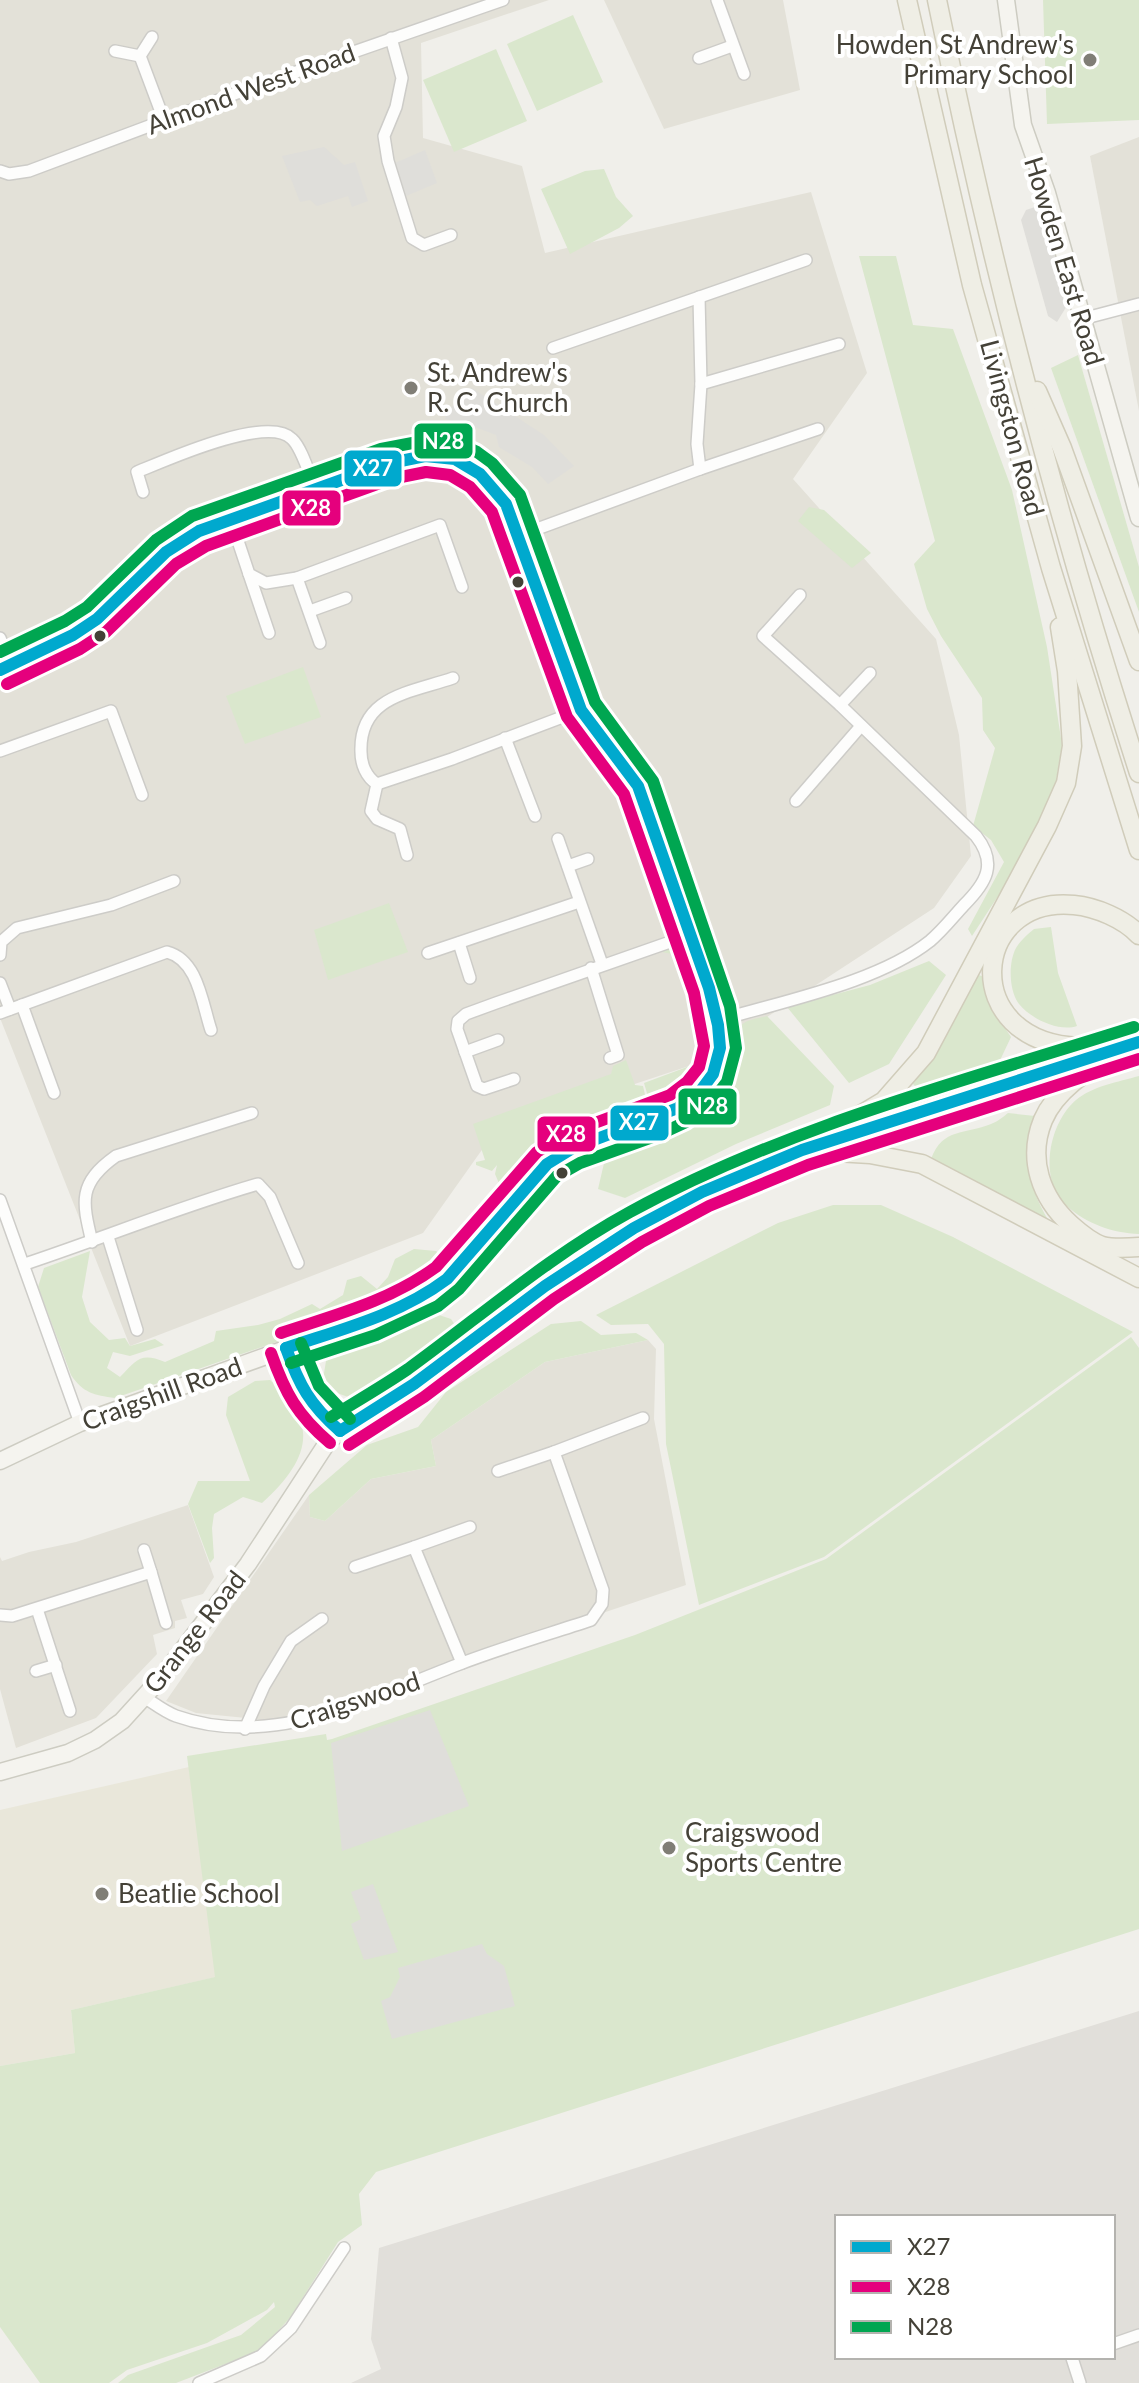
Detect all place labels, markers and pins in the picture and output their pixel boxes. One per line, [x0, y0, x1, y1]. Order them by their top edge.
place label: Howden St Andrew's Primary School [836, 28, 1074, 90]
marker: Howden St Andrew's Primary School [1081, 51, 1099, 69]
place label: St. Andrew's R. C. Church [427, 356, 568, 418]
marker: St. Andrew's R. C. Church [402, 379, 420, 397]
unlabelled marker [510, 574, 526, 590]
unlabelled marker [92, 628, 108, 644]
unlabelled marker [554, 1165, 570, 1181]
place label: Craigswood Sports Centre [685, 1816, 842, 1878]
marker: Craigswood Sports Centre [660, 1839, 678, 1857]
place label: Beatlie School [118, 1877, 280, 1909]
marker: Beatlie School [93, 1885, 111, 1903]

